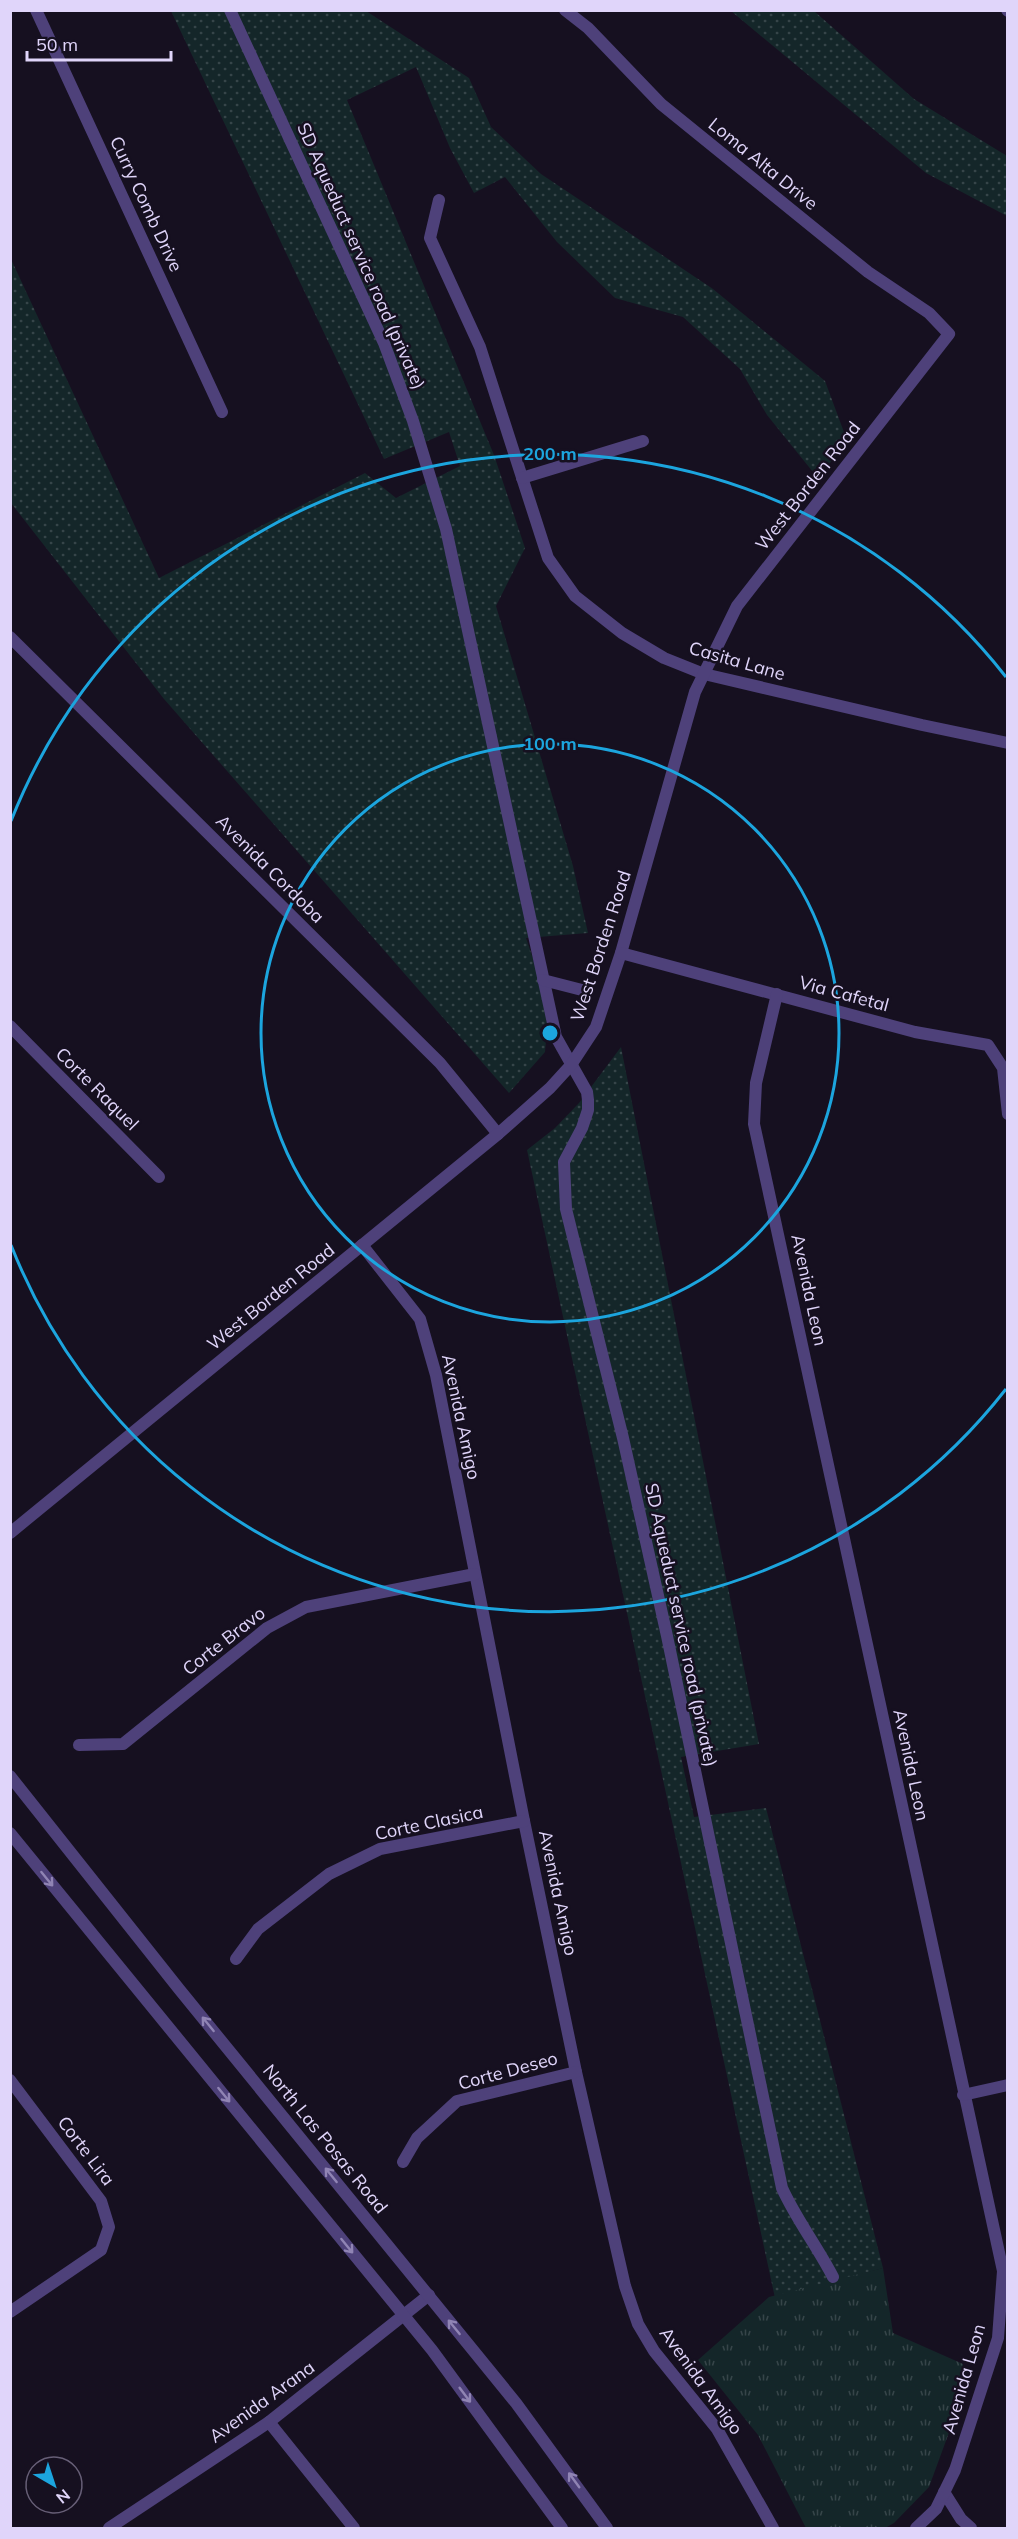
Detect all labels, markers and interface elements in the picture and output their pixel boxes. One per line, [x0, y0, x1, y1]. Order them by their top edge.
scale bar [27, 24, 171, 62]
text: 50 m [36, 33, 78, 56]
street label: Loma Alta Drive [704, 112, 823, 215]
street label: SD Aqueduct service road (private) [292, 119, 431, 393]
street label: Curry Comb Drive [105, 132, 188, 275]
street label: West Borden Road [750, 417, 865, 555]
text: 200 m [523, 442, 577, 465]
street label: Casita Lane [686, 636, 788, 685]
text: 100 m [523, 732, 577, 755]
street label: Avenida Cordoba [211, 810, 329, 928]
street label: West Borden Road [565, 867, 636, 1024]
street label: Via Cafetal [797, 970, 892, 1017]
centre of rings [540, 1023, 560, 1043]
street label: Corte Raquel [51, 1042, 144, 1135]
street label: Avenida Leon [786, 1232, 833, 1348]
street label: West Borden Road [202, 1238, 339, 1355]
street label: Avenida Amigo [437, 1352, 486, 1482]
street label: SD Aqueduct service road (private) [640, 1481, 723, 1769]
street label: Corte Bravo [178, 1601, 270, 1680]
street label: Avenida Leon [888, 1707, 935, 1823]
street label: Corte Clasica [373, 1800, 485, 1845]
street label: Avenida Amigo [534, 1828, 583, 1958]
one-way arrow [41, 1871, 54, 1887]
one-way arrow [202, 2016, 215, 2032]
street label: Corte Deseo [456, 2046, 560, 2095]
street label: North Las Posas Road [258, 2059, 393, 2218]
one-way arrow [217, 2087, 230, 2103]
street label: Corte Lira [53, 2111, 120, 2190]
one-way arrow [325, 2167, 338, 2183]
one-way arrow [340, 2238, 353, 2254]
one-way arrow [448, 2319, 461, 2335]
street label: Avenida Leon [937, 2321, 990, 2437]
street label: Avenida Amigo [655, 2322, 748, 2439]
street label: Avenida Arana [204, 2356, 319, 2448]
one-way arrow [458, 2387, 471, 2403]
north arrow [24, 2455, 84, 2515]
one-way arrow [568, 2473, 580, 2489]
text: N [52, 2485, 74, 2508]

